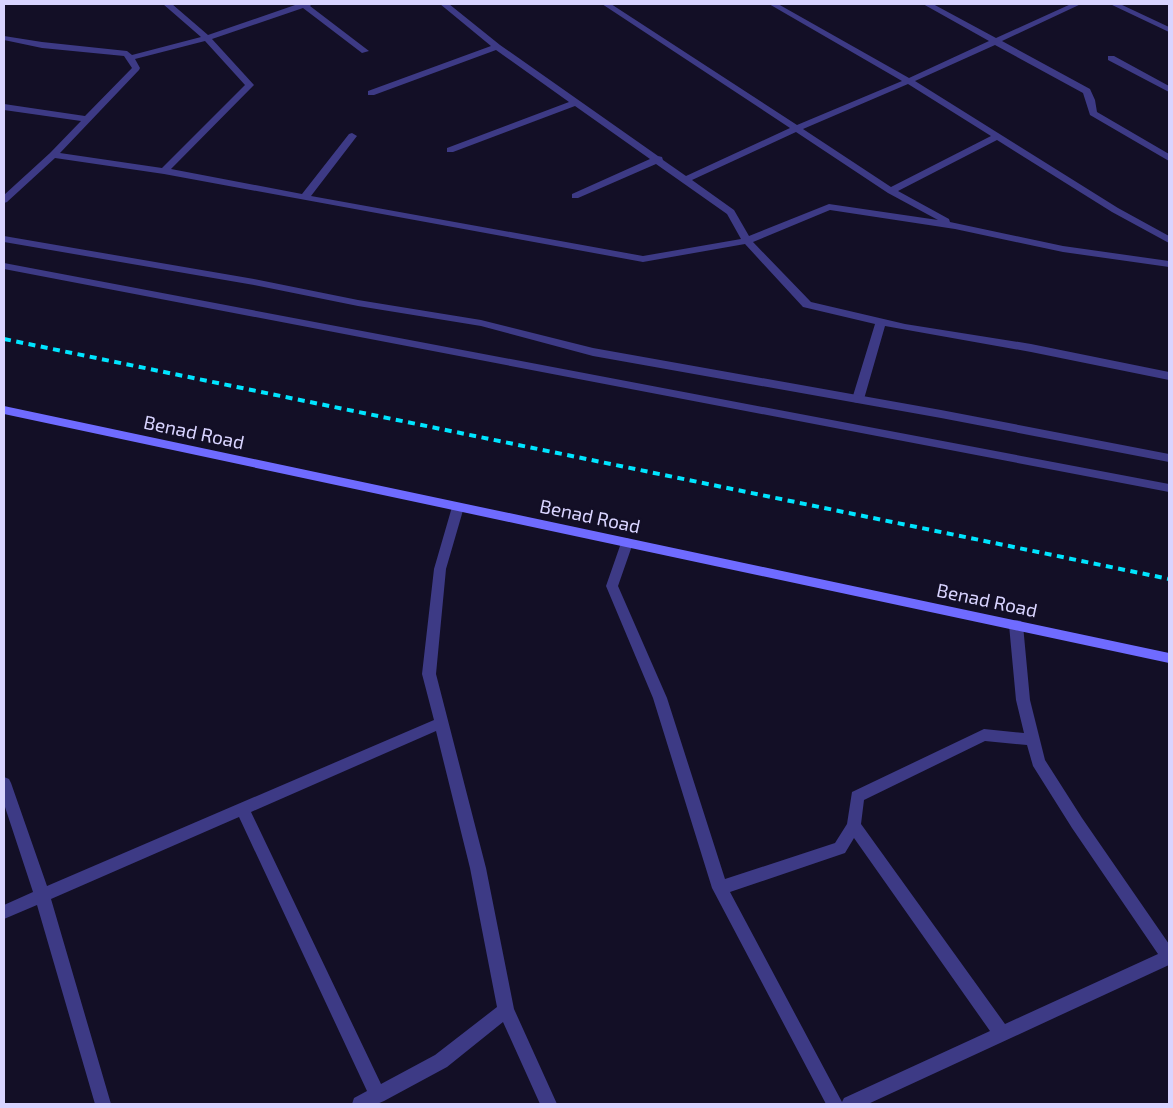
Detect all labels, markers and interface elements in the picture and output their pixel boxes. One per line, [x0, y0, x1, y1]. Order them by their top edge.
street label: Benad Road [142, 410, 247, 453]
street label: Benad Road [538, 494, 643, 537]
street label: Benad Road [935, 578, 1040, 621]

